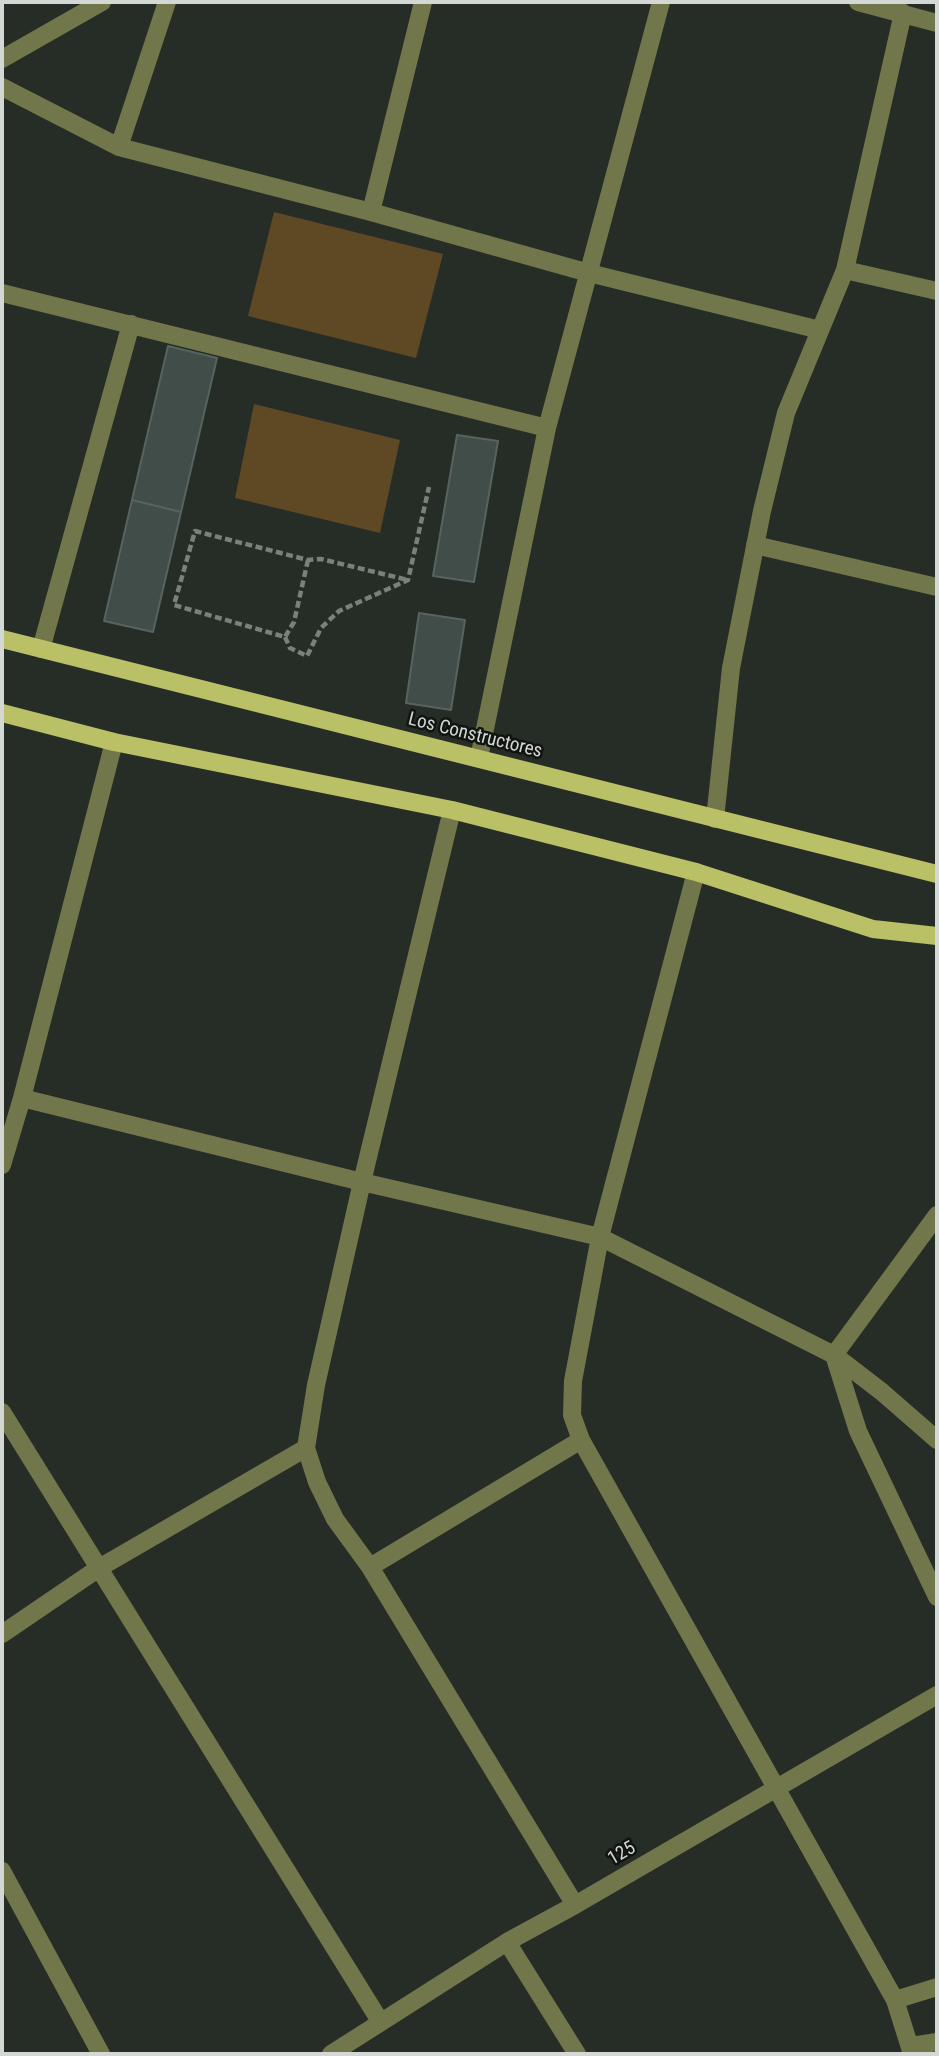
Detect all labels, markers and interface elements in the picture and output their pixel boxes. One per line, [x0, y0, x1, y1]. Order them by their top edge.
street label: Los Constructores [406, 708, 544, 764]
street label: 125 [604, 1837, 640, 1871]

